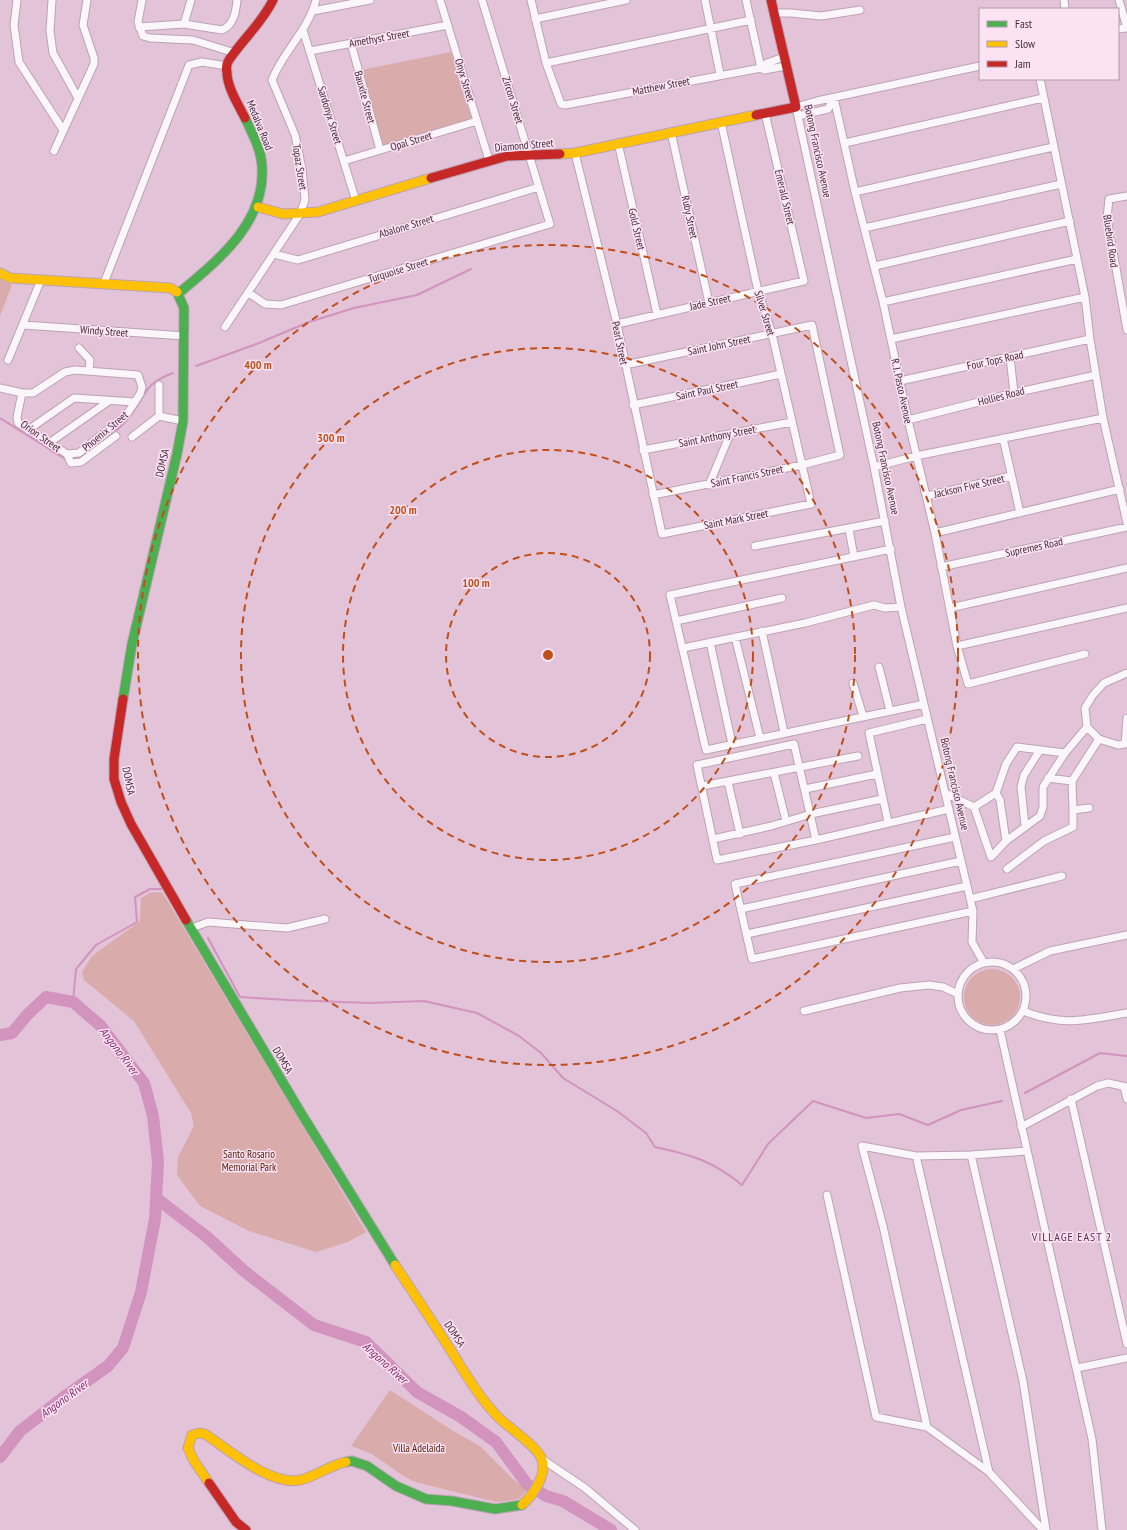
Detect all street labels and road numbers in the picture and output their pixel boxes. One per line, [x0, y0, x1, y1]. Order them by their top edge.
street label: Amethyst Street [348, 26, 410, 50]
street label: Onyx Street [452, 57, 478, 103]
street label: Bauxite Street [351, 69, 379, 125]
street label: Matthew Street [631, 74, 691, 98]
street label: Zircon Street [499, 75, 527, 125]
street label: Sardonyx Street [315, 84, 345, 146]
street label: Medalva Road [244, 98, 277, 152]
street label: Botong Francisco Avenue [801, 103, 835, 199]
street label: Opal Street [388, 128, 434, 154]
street label: Diamond Street [494, 135, 554, 155]
street label: Topaz Street [289, 143, 311, 191]
street label: Emerald Street [772, 168, 798, 226]
street label: Ruby Street [679, 194, 701, 240]
street label: Gold Street [625, 207, 649, 251]
street label: Abalone Street [377, 211, 435, 241]
street label: Bluebird Road [1100, 214, 1122, 268]
street label: Turquoise Street [366, 254, 430, 286]
street label: Silver Street [751, 289, 779, 337]
street label: Jade Street [687, 291, 732, 314]
street label: Pearl Street [609, 320, 631, 366]
street label: Windy Street [79, 322, 129, 340]
street label: Saint John Street [686, 332, 752, 358]
street label: Four Tops Road [966, 347, 1025, 373]
street label: R. J. Pasco Avenue [888, 357, 916, 425]
street label: Saint Paul Street [675, 377, 739, 403]
street label: Hollies Road [976, 383, 1026, 409]
street label: Phoenix Street [79, 408, 131, 454]
street label: Orion Street [18, 417, 64, 455]
street label: Botong Francisco Avenue [869, 420, 903, 516]
street label: Saint Anthony Street [677, 422, 757, 450]
street label: DOMSA [152, 447, 172, 479]
street label: Saint Francis Street [710, 462, 784, 490]
street label: Jackson Five Street [932, 471, 1006, 501]
street label: Saint Mark Street [703, 506, 769, 532]
street label: Supremes Road [1004, 534, 1064, 560]
street label: Botong Francisco Avenue [938, 736, 973, 832]
street label: DOMSA [119, 766, 139, 797]
street label: DOMSA [270, 1044, 297, 1077]
street label: DOMSA [441, 1318, 469, 1351]

